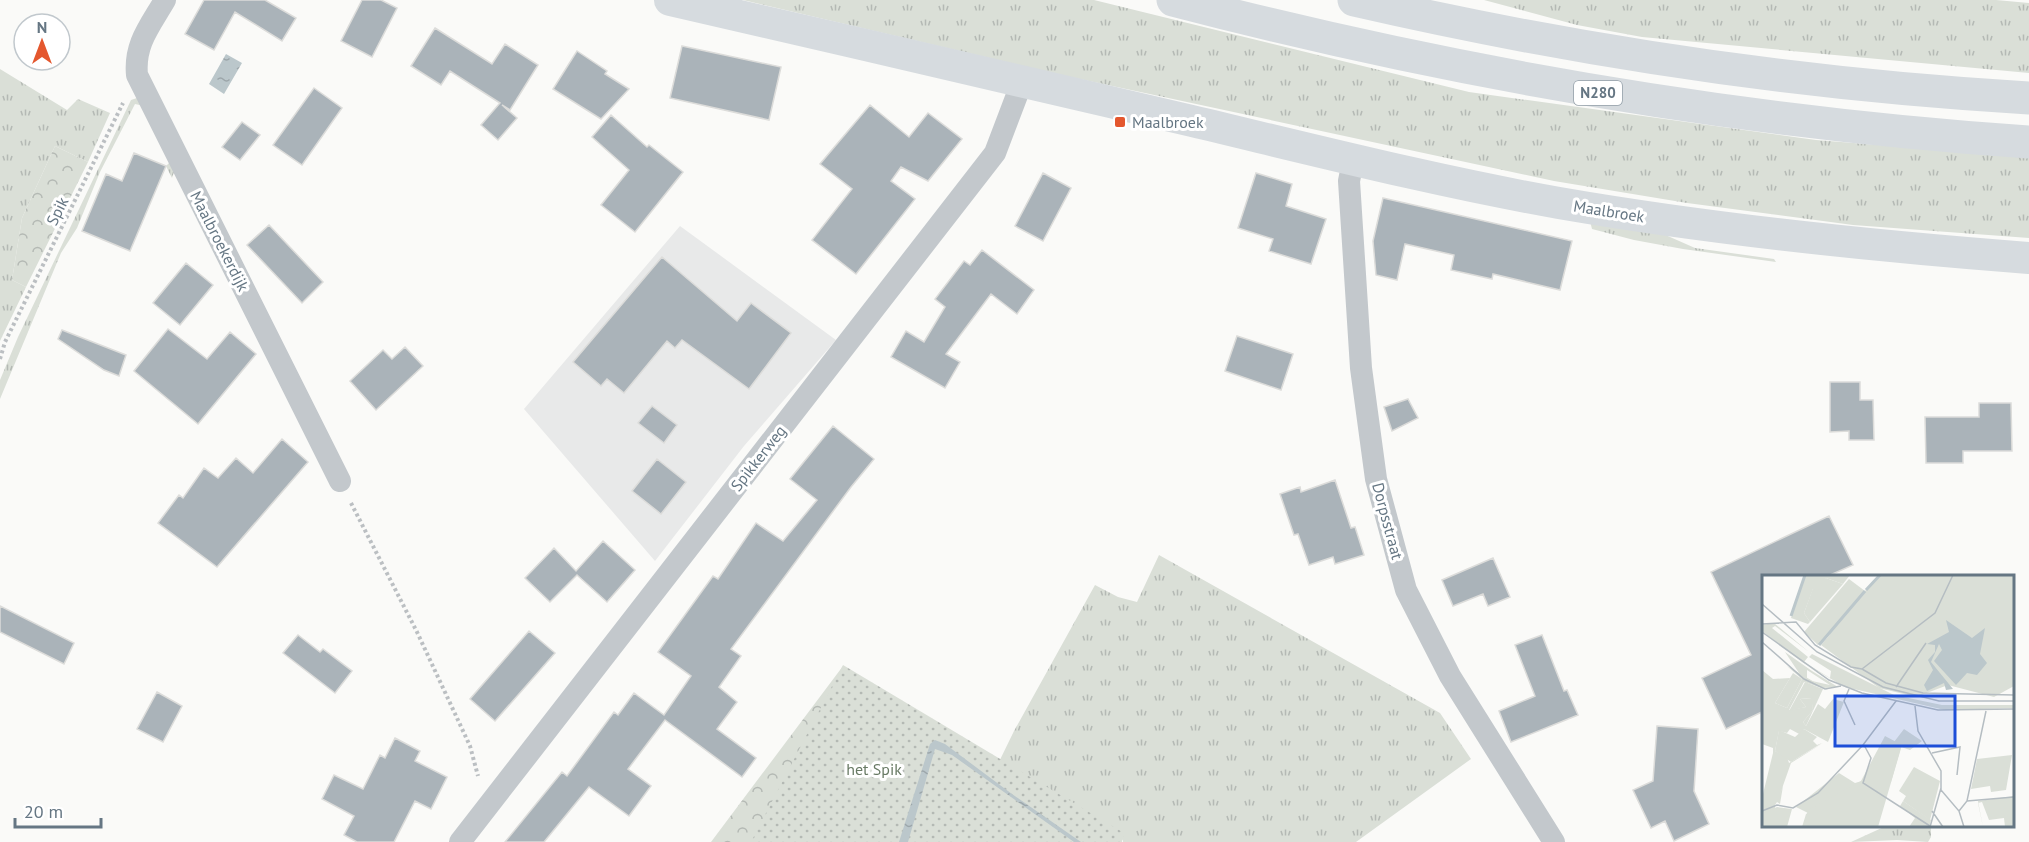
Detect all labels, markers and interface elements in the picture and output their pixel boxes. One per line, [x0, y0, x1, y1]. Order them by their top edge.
north arrow [12, 12, 72, 72]
text: N [37, 17, 47, 37]
road number: N280 [1574, 81, 1622, 105]
place label: Maalbroek [1132, 112, 1204, 132]
marker: Maalbroek [1113, 115, 1127, 129]
street label: Maalbroekerdijk [186, 188, 254, 295]
street label: Spik [42, 193, 73, 228]
street label: Maalbroek [1572, 196, 1646, 227]
street label: Spikkerweg [726, 421, 790, 495]
street label: Dorpsstraat [1368, 480, 1408, 562]
inset map [1762, 575, 2014, 827]
park label: het Spik [846, 759, 902, 779]
scale bar [15, 791, 100, 829]
text: 20 m [24, 800, 63, 823]

